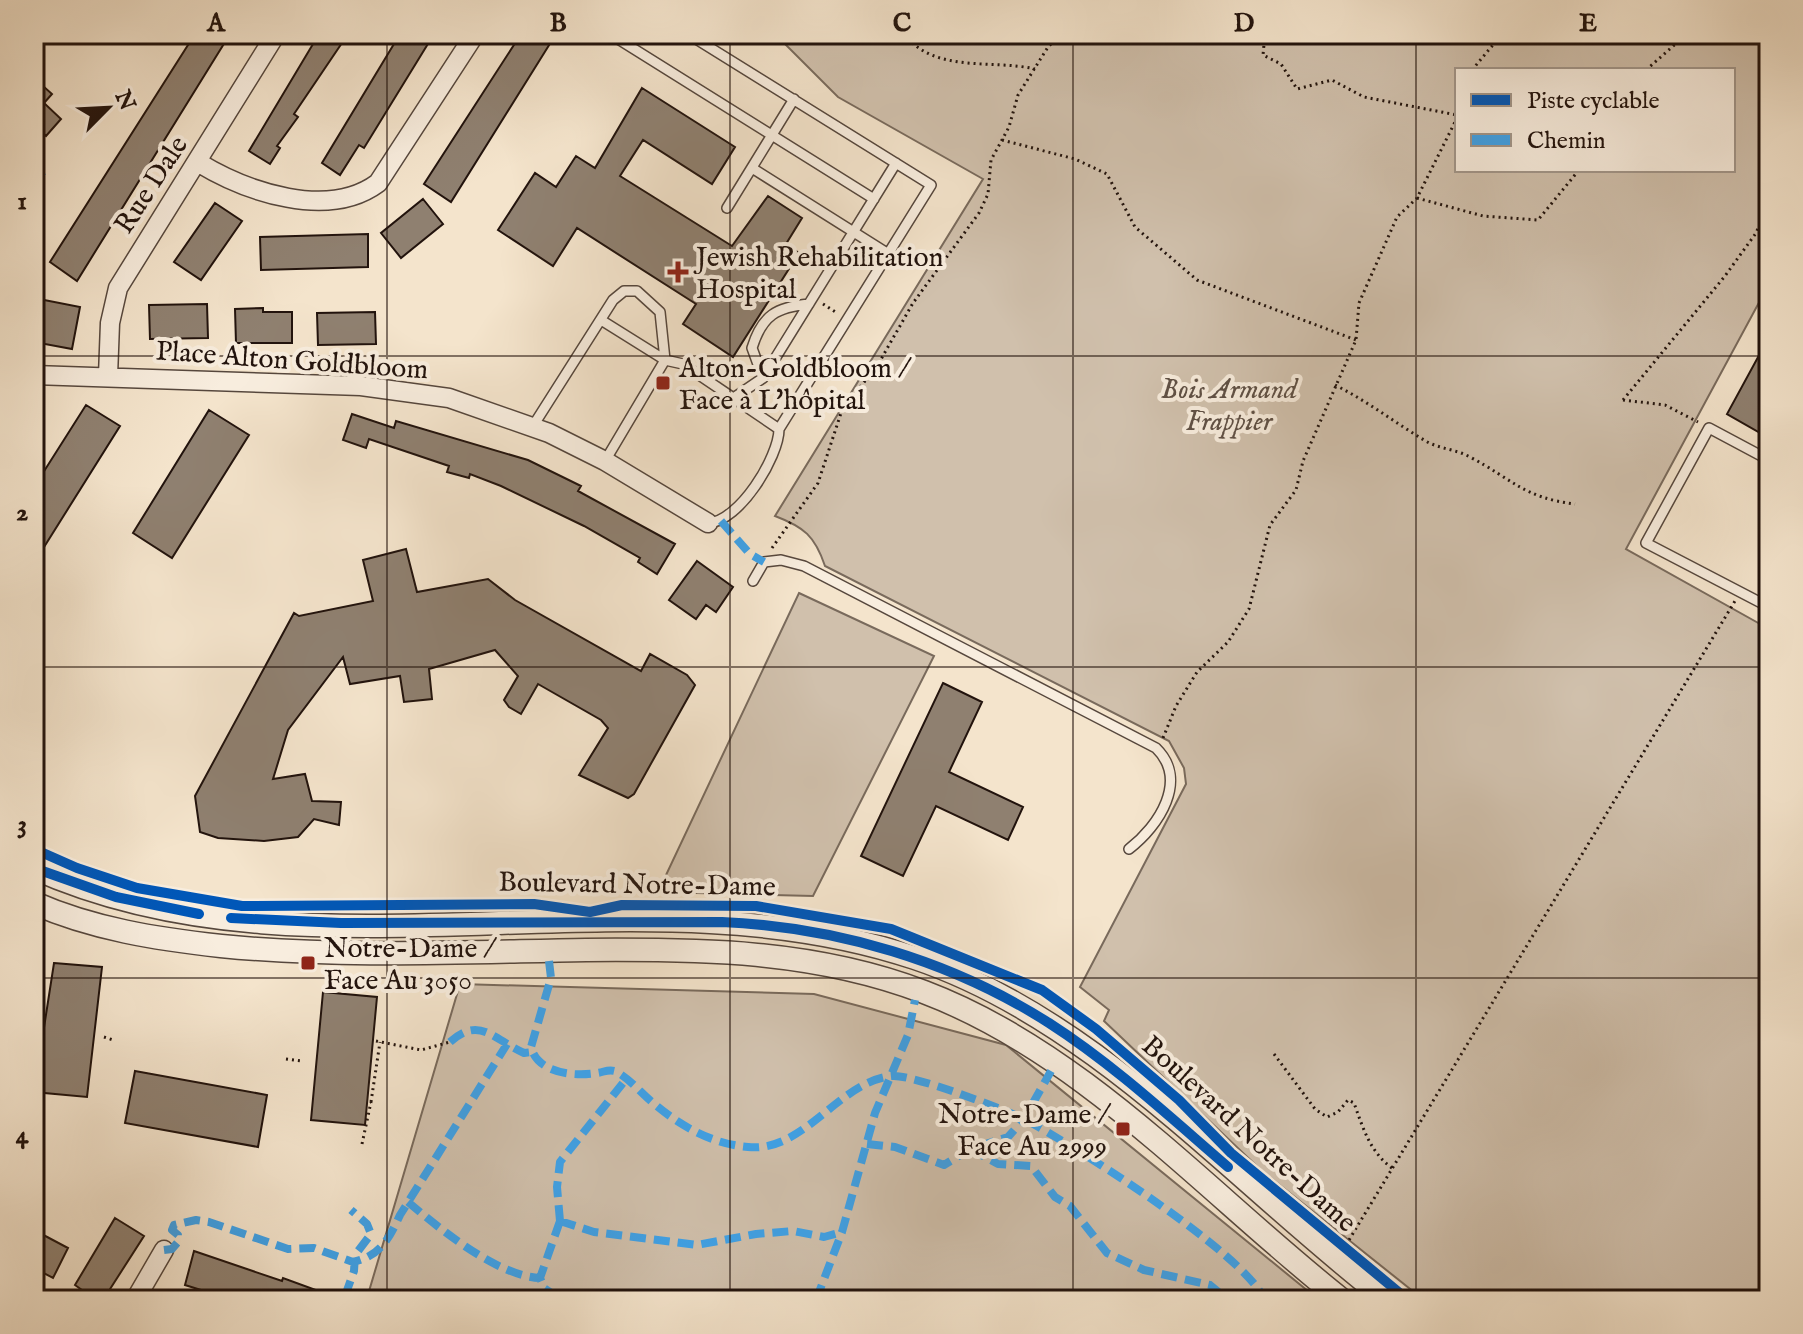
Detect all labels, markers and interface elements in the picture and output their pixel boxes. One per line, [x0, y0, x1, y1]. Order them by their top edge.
text: A [206, 7, 226, 40]
text: B [549, 7, 567, 40]
text: C [893, 7, 912, 40]
text: D [1234, 7, 1255, 40]
text: E [1579, 7, 1597, 40]
north arrow [68, 68, 148, 148]
legend [1455, 68, 1735, 172]
text: N [107, 85, 141, 115]
text: Piste cyclable [1527, 86, 1659, 117]
text: Chemin [1527, 126, 1606, 157]
street label: Rue Dale [108, 130, 197, 241]
text: 1 [17, 185, 27, 218]
place label: Jewish Rehabilitation Hospital [693, 241, 943, 308]
marker: Jewish Rehabilitation Hospital [667, 261, 689, 283]
street label: Place Alton Goldbloom [154, 335, 429, 388]
place label: Alton-Goldbloom / Face à L'hôpital [678, 352, 912, 419]
park label: Bois Armand Frappier [1161, 373, 1299, 440]
marker: Alton-Goldbloom / Face à L'hôpital [654, 374, 672, 392]
text: 2 [16, 496, 28, 529]
text: 3 [17, 808, 27, 841]
street label: Boulevard Notre-Dame [498, 866, 776, 905]
place label: Notre-Dame / Face Au 3050 [324, 932, 497, 999]
marker: Notre-Dame / Face Au 3050 [299, 954, 317, 972]
street label: Boulevard Notre-Dame [1134, 1029, 1363, 1241]
place label: Notre-Dame / Face Au 2999 [938, 1098, 1111, 1165]
text: 4 [16, 1119, 30, 1152]
marker: Notre-Dame / Face Au 2999 [1114, 1120, 1132, 1138]

